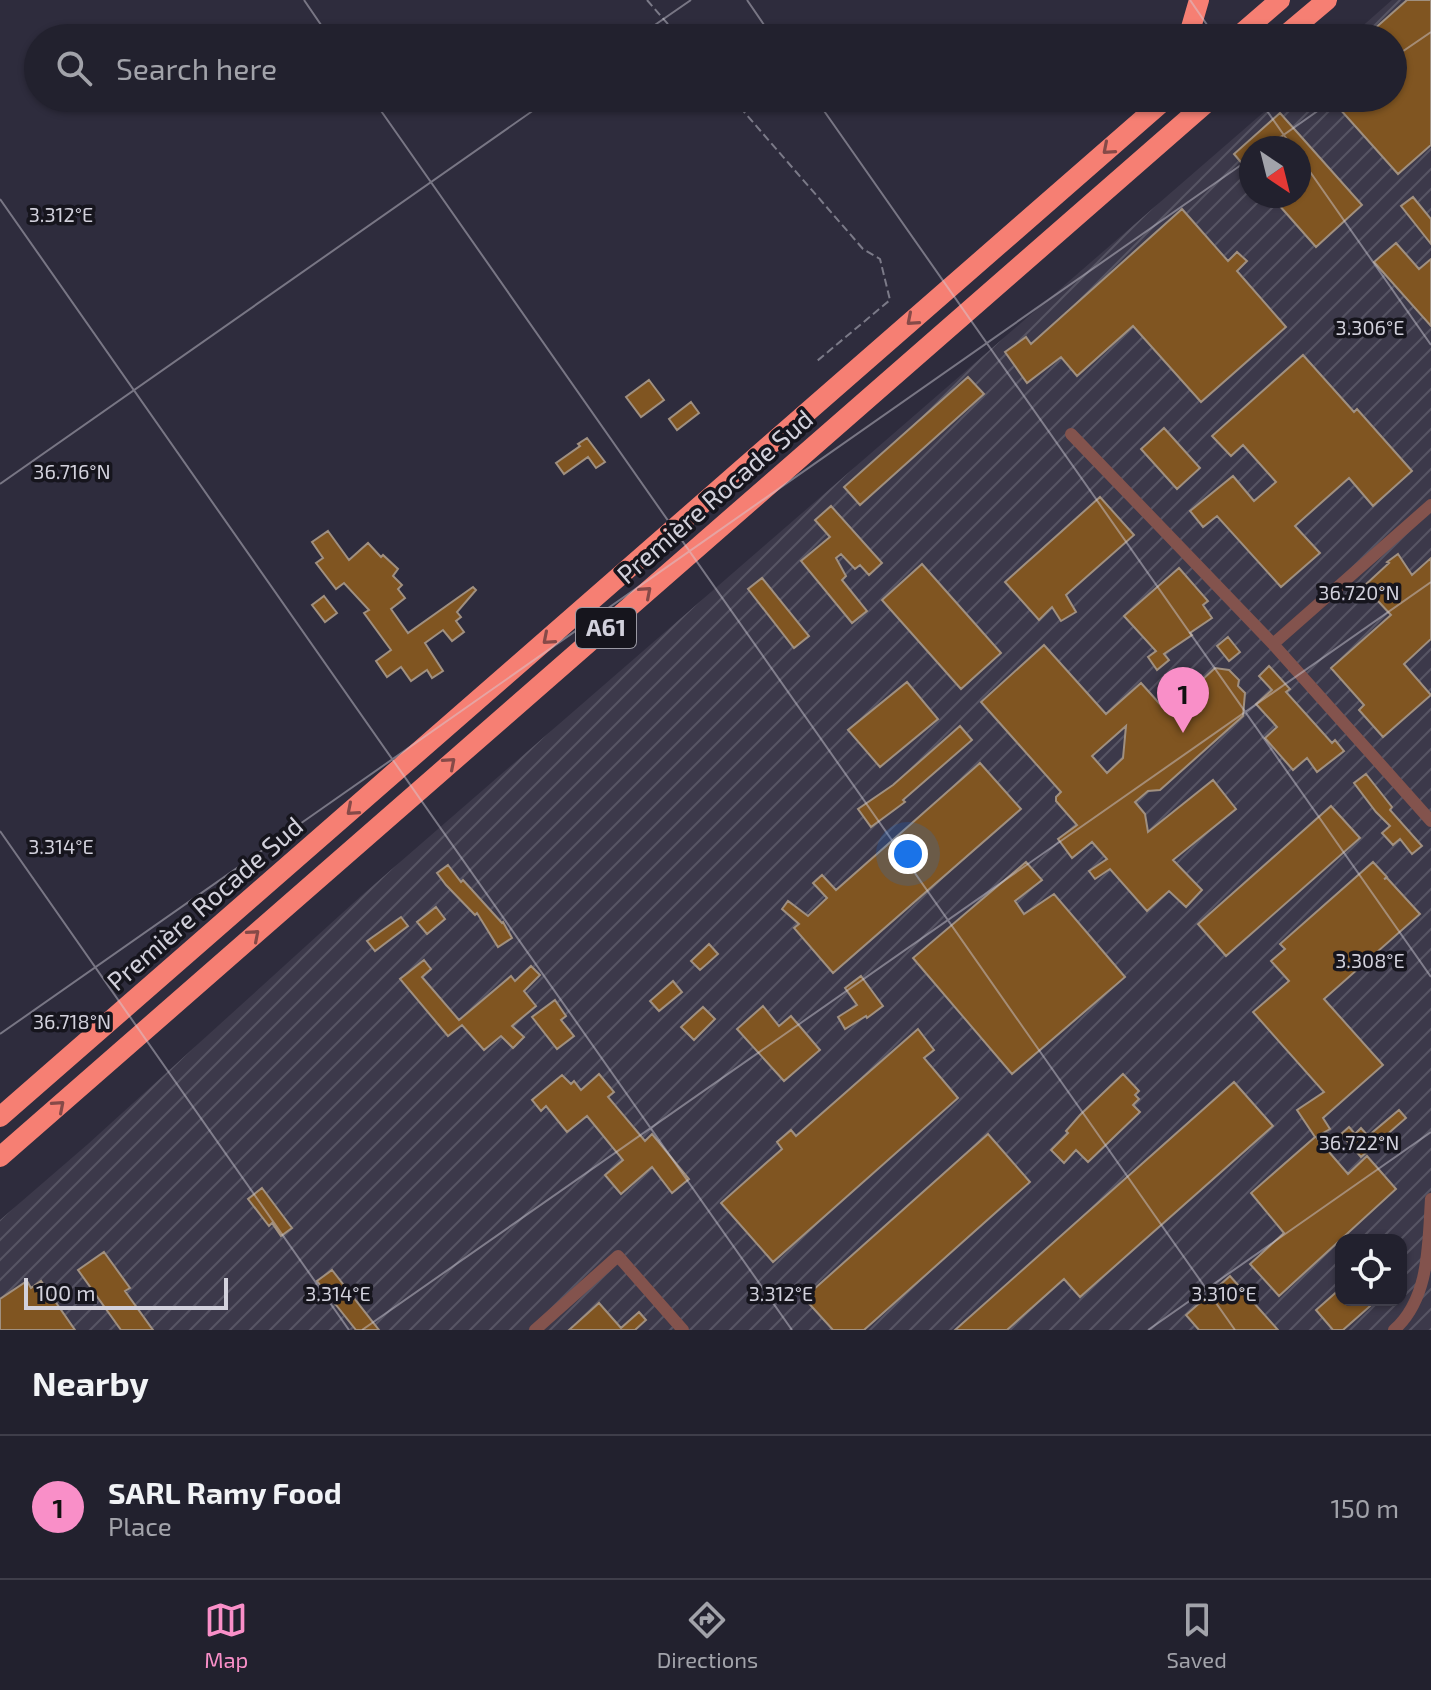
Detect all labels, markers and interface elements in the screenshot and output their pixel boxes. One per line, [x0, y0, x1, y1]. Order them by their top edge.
search box [24, 24, 1407, 112]
icon: search [52, 46, 96, 90]
text: Search here [116, 50, 277, 86]
north arrow [1239, 136, 1311, 208]
one-way arrow [1103, 139, 1117, 154]
text: 3.312°E [29, 202, 93, 226]
one-way arrow [907, 310, 922, 325]
text: 3.306°E [1336, 315, 1404, 339]
street label: Première Rocade Sud [610, 402, 818, 589]
text: 36.716°N [33, 459, 111, 483]
text: 36.720°N [1318, 580, 1400, 604]
one-way arrow [637, 588, 651, 602]
road number: A61 [576, 608, 636, 648]
one-way arrow [542, 629, 557, 643]
pin: 1 [1157, 667, 1209, 733]
one-way arrow [441, 759, 456, 773]
one-way arrow [346, 800, 361, 815]
street label: Première Rocade Sud [100, 809, 308, 996]
text: 3.314°E [28, 834, 94, 858]
your location [888, 834, 928, 874]
one-way arrow [245, 930, 260, 944]
text: 3.308°E [1335, 948, 1405, 972]
text: 36.718°N [33, 1009, 111, 1033]
one-way arrow [49, 1101, 64, 1115]
text: 36.722°N [1319, 1130, 1399, 1154]
map controls [1335, 1234, 1407, 1306]
button: locate [1335, 1234, 1407, 1306]
scale bar [24, 1274, 228, 1310]
text: 100 m [36, 1279, 95, 1305]
text: 3.314°E [305, 1281, 371, 1305]
text: 3.312°E [749, 1281, 813, 1305]
text: 3.310°E [1191, 1281, 1257, 1305]
text: Nearby [32, 1362, 149, 1403]
text: SARL Ramy Food [108, 1474, 342, 1510]
text: 1 [52, 1492, 64, 1523]
text: 150 m [1330, 1492, 1399, 1523]
text: Place [108, 1510, 172, 1541]
tab: Map [204, 1598, 248, 1672]
tab: Directions [657, 1598, 758, 1672]
tab: Saved [1166, 1598, 1227, 1672]

